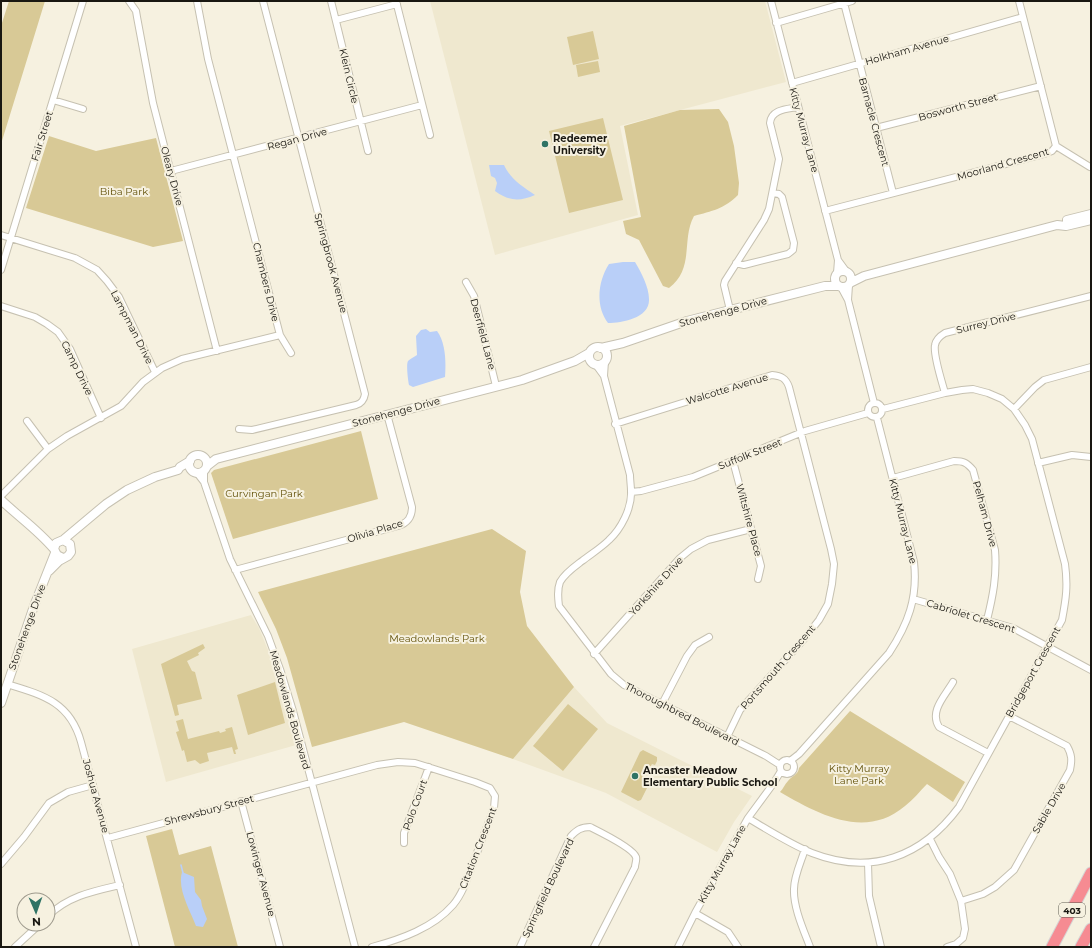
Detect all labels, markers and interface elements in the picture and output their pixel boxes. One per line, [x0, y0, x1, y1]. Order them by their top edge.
street label: Holkham Avenue [864, 32, 950, 68]
street label: Klein Circle [336, 47, 362, 105]
street label: Barnacle Crescent [856, 76, 892, 168]
street label: Kitty Murray Lane [786, 86, 822, 174]
street label: Bosworth Street [917, 90, 999, 124]
street label: Fair Street [28, 109, 56, 163]
street label: Regan Drive [266, 125, 328, 153]
place label: Redeemer University [553, 132, 608, 157]
marker: Redeemer University [540, 139, 550, 149]
street label: Oleary Drive [158, 145, 186, 207]
street label: Moorland Crescent [956, 145, 1050, 183]
park label: Biba Park [100, 185, 148, 198]
street label: Springbrook Avenue [311, 212, 351, 314]
street label: Chambers Drive [250, 241, 282, 323]
street label: Lampman Drive [108, 288, 156, 366]
street label: Stonehenge Drive [678, 294, 768, 330]
street label: Deerfield Lane [467, 297, 499, 371]
street label: Surrey Drive [955, 309, 1017, 337]
street label: Camp Drive [58, 339, 96, 397]
street label: Walcotte Avenue [684, 370, 770, 408]
street label: Stonehenge Drive [351, 394, 441, 430]
street label: Suffolk Street [716, 435, 784, 473]
street label: Kitty Murray Lane [886, 477, 920, 565]
street label: Pelham Drive [970, 480, 1000, 548]
street label: Wiltshire Place [733, 482, 765, 558]
park label: Curvingan Park [225, 487, 303, 500]
street label: Olivia Place [345, 516, 405, 546]
street label: Yorkshire Drive [626, 554, 686, 618]
street label: Stonehenge Drive [5, 582, 49, 672]
street label: Cabriolet Crescent [925, 596, 1017, 636]
street label: Portsmouth Crescent [738, 622, 818, 712]
street label: Bridgeport Crescent [1003, 624, 1063, 720]
park label: Meadowlands Park [389, 632, 485, 645]
street label: Meadowlands Boulevard [267, 649, 313, 771]
street label: Thoroughbred Boulevard [623, 680, 741, 748]
street label: Joshua Avenue [80, 757, 112, 834]
park label: Kitty Murray Lane Park [829, 762, 890, 787]
place label: Ancaster Meadow Elementary Public School [642, 764, 777, 789]
marker: Ancaster Meadow Elementary Public School [630, 771, 640, 781]
street label: Polo Court [400, 778, 430, 832]
street label: Sable Drive [1029, 780, 1069, 836]
street label: Shrewsbury Street [163, 792, 255, 828]
street label: Citation Crescent [456, 805, 500, 891]
street label: Kitty Murray Lane [695, 823, 749, 905]
street label: Lowinger Avenue [243, 830, 279, 918]
street label: Springfield Boulevard [519, 836, 577, 940]
north arrow [16, 892, 56, 932]
road number: 403 [1059, 903, 1085, 917]
text: N [32, 915, 41, 929]

